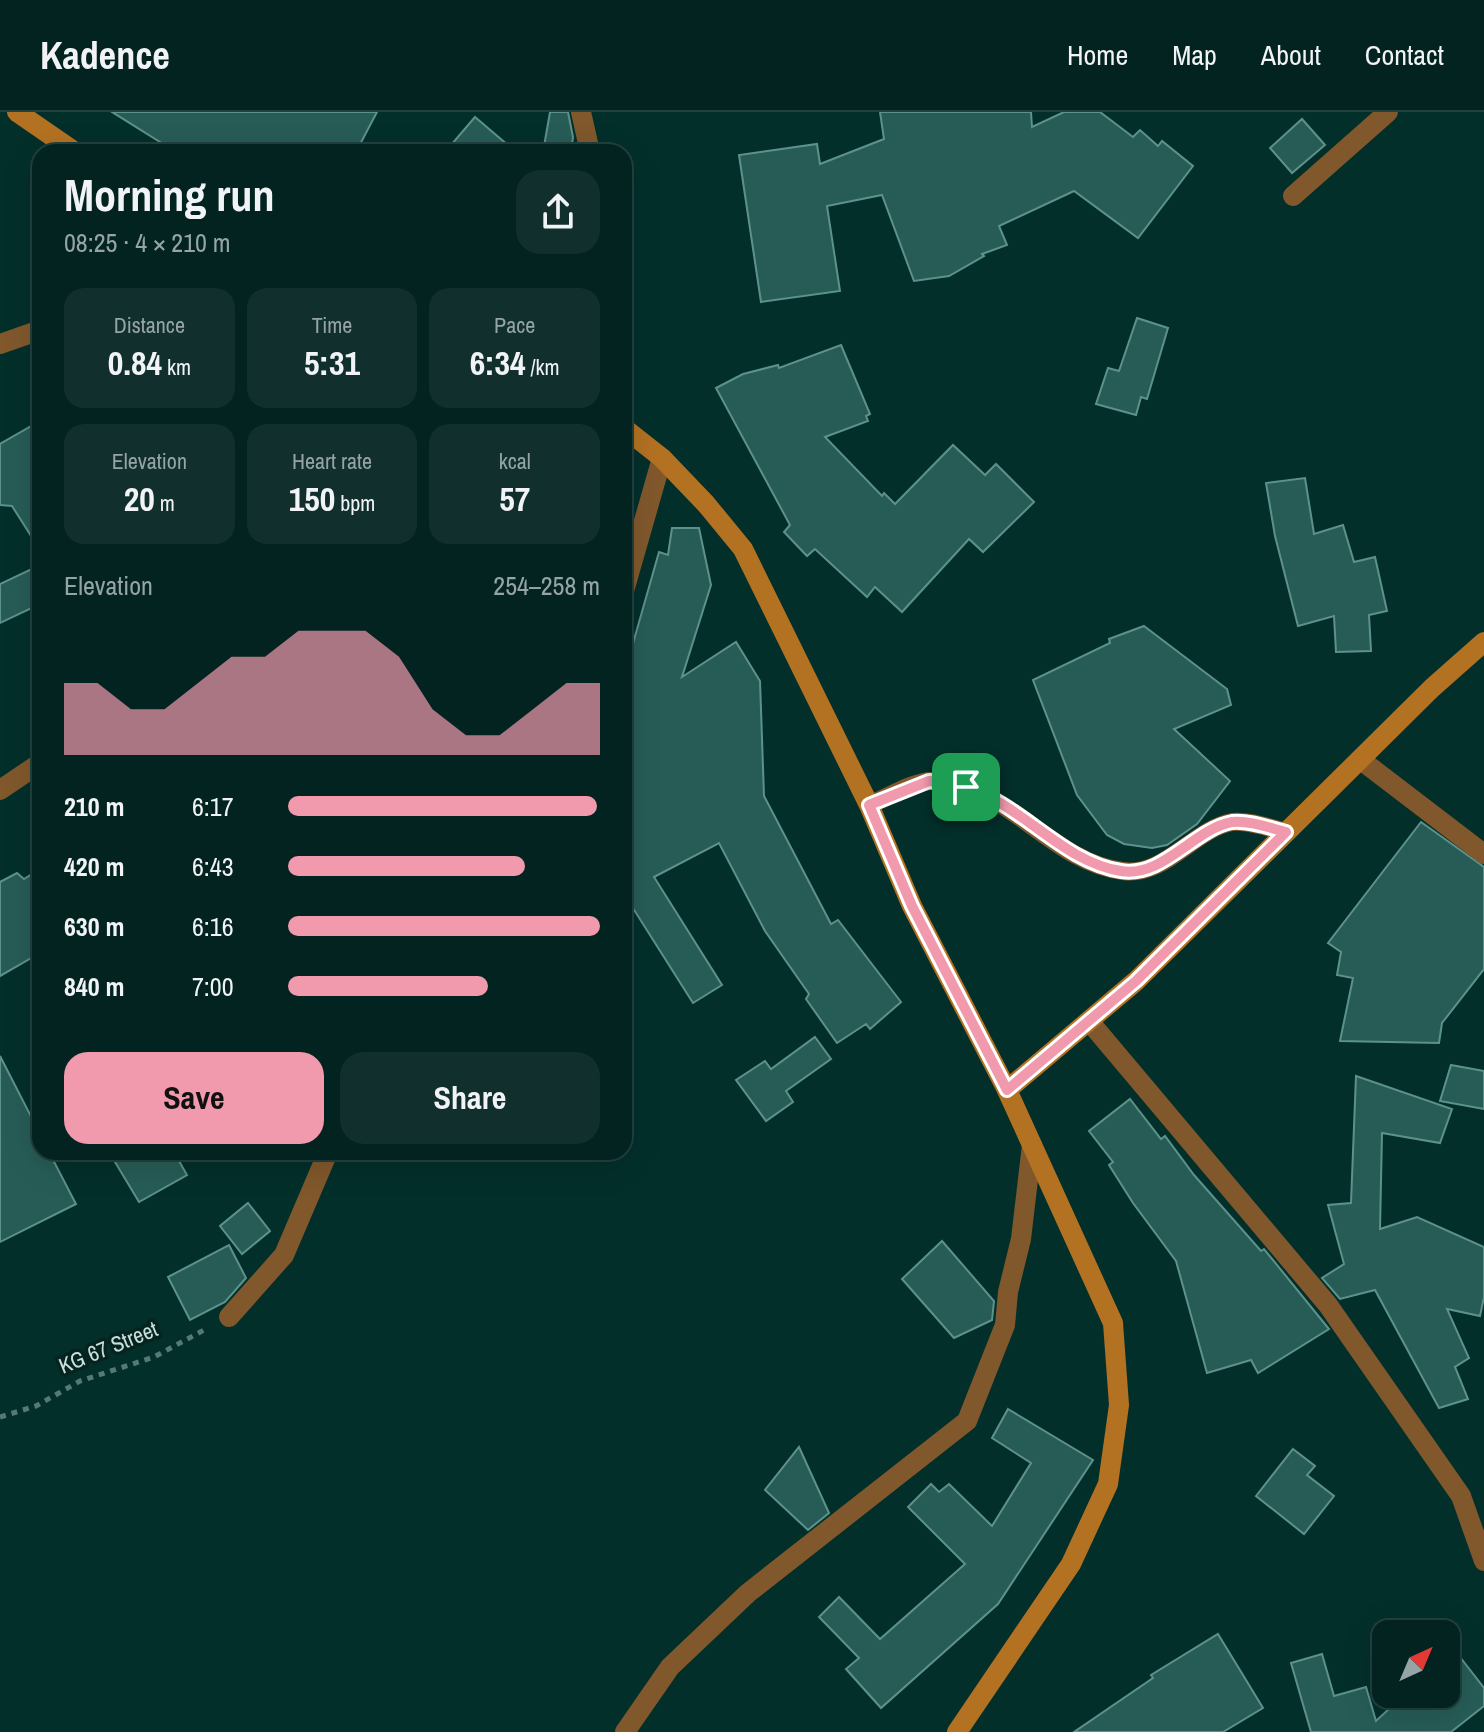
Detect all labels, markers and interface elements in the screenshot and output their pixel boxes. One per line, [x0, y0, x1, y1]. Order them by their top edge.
text: Kadence [40, 30, 170, 81]
text: Home [1067, 36, 1128, 74]
text: Map [1172, 36, 1217, 74]
text: About [1261, 36, 1321, 74]
text: Contact [1365, 36, 1444, 74]
text: Morning run [64, 165, 274, 225]
button: share [516, 170, 600, 254]
text: 08:25 · 4 × 210 m [64, 225, 231, 260]
text: Distance [114, 310, 185, 340]
text: Time [312, 310, 352, 340]
text: Pace [494, 310, 535, 340]
text: 0.84 [108, 340, 162, 386]
text: 5:31 [304, 340, 360, 386]
text: 6:34 [470, 340, 526, 386]
text: km [162, 352, 191, 382]
text: /km [526, 352, 560, 382]
text: Elevation [112, 446, 187, 476]
text: Heart rate [292, 446, 372, 476]
text: kcal [499, 446, 531, 476]
text: 20 [124, 476, 155, 522]
text: 150 [289, 476, 335, 522]
text: 57 [499, 476, 530, 522]
text: m [155, 488, 175, 518]
text: bpm [335, 488, 375, 518]
text: Elevation [64, 568, 153, 603]
text: 254–258 m [493, 568, 600, 603]
pin [932, 753, 1000, 821]
icon: arrive [944, 765, 988, 809]
text: 210 m [64, 789, 124, 824]
text: 6:17 [192, 789, 234, 824]
text: 420 m [64, 849, 124, 884]
text: 6:43 [192, 849, 234, 884]
text: 630 m [64, 909, 124, 944]
text: 6:16 [192, 909, 234, 944]
text: 840 m [64, 969, 124, 1004]
text: 7:00 [192, 969, 234, 1004]
button: Save [64, 1052, 324, 1144]
button: Share [340, 1052, 600, 1144]
street label: KG 67 Street [54, 1314, 162, 1380]
north arrow [1372, 1620, 1460, 1708]
map controls [1372, 1620, 1460, 1708]

